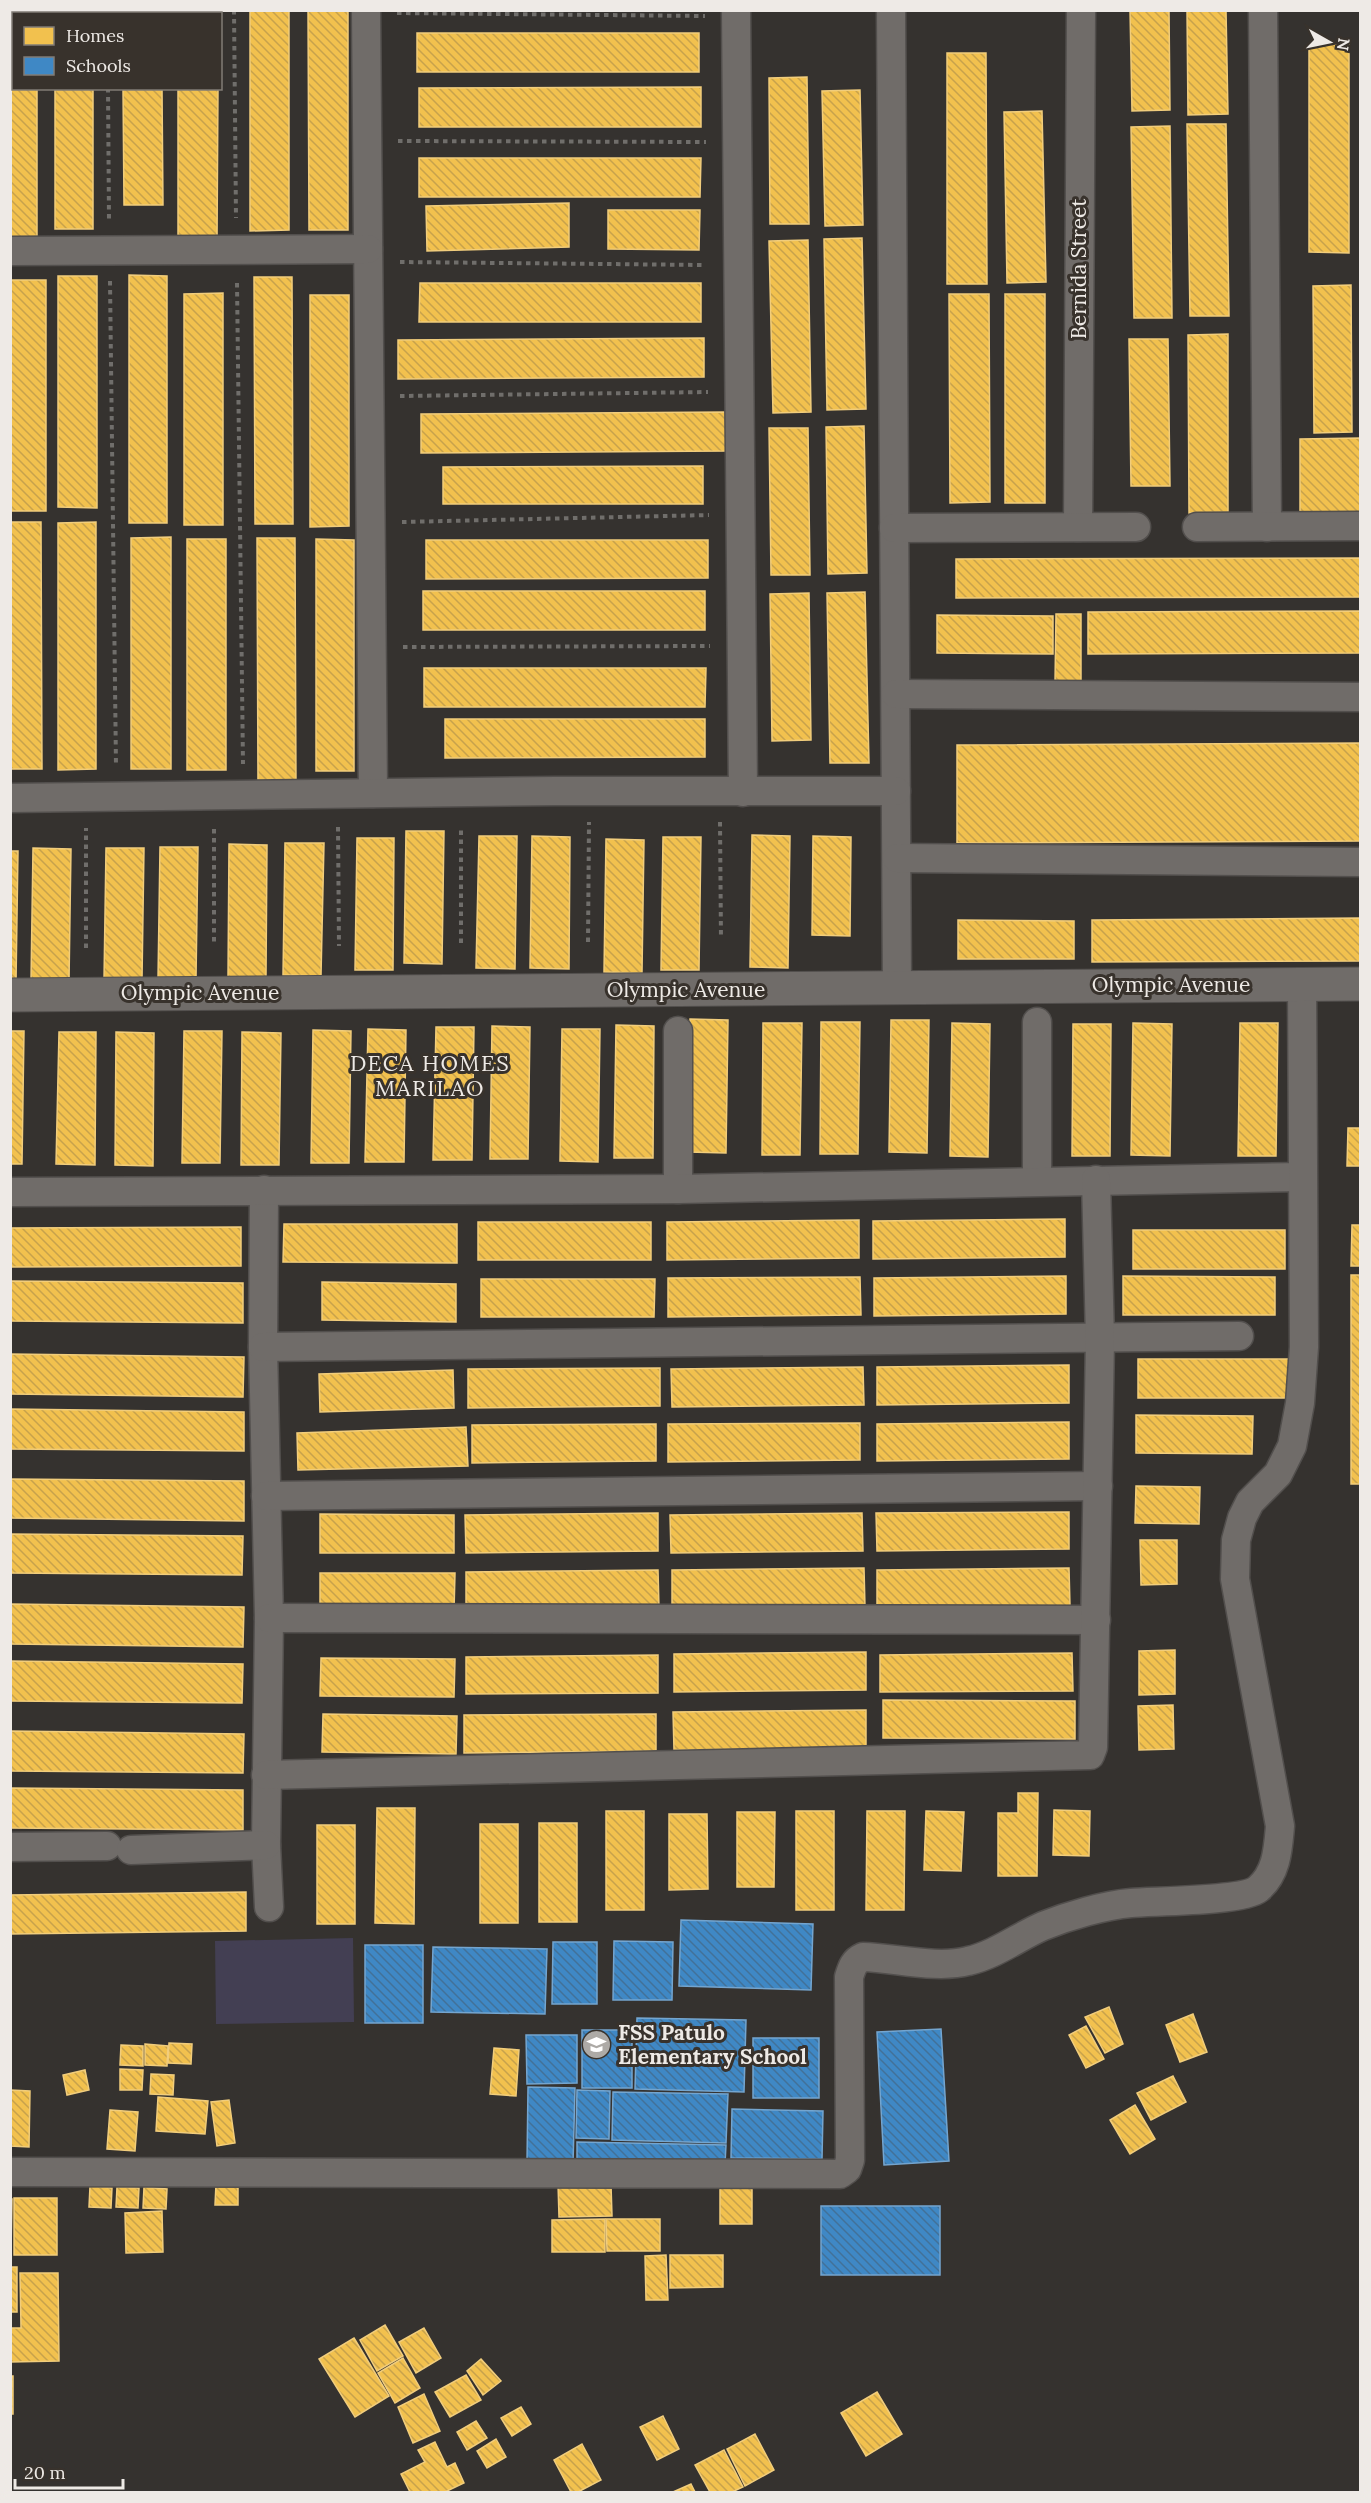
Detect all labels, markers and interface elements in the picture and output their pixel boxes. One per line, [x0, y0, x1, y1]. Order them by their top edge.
legend [12, 12, 222, 90]
north arrow [1299, 12, 1359, 72]
text: Homes [66, 24, 124, 47]
text: N [1333, 37, 1355, 52]
text: Schools [66, 54, 131, 77]
street label: Bernida Street [1065, 198, 1092, 339]
street label: Olympic Avenue [1092, 971, 1250, 998]
street label: Olympic Avenue [607, 976, 765, 1003]
street label: Olympic Avenue [121, 979, 279, 1006]
district label: DECA HOMES MARILAO [350, 1049, 510, 1102]
place label: FSS Patulo Elementary School [618, 2019, 807, 2070]
school or university icon: FSS Patulo Elementary School [581, 2029, 613, 2061]
scale bar [15, 2452, 123, 2490]
text: 20 m [24, 2461, 66, 2484]

